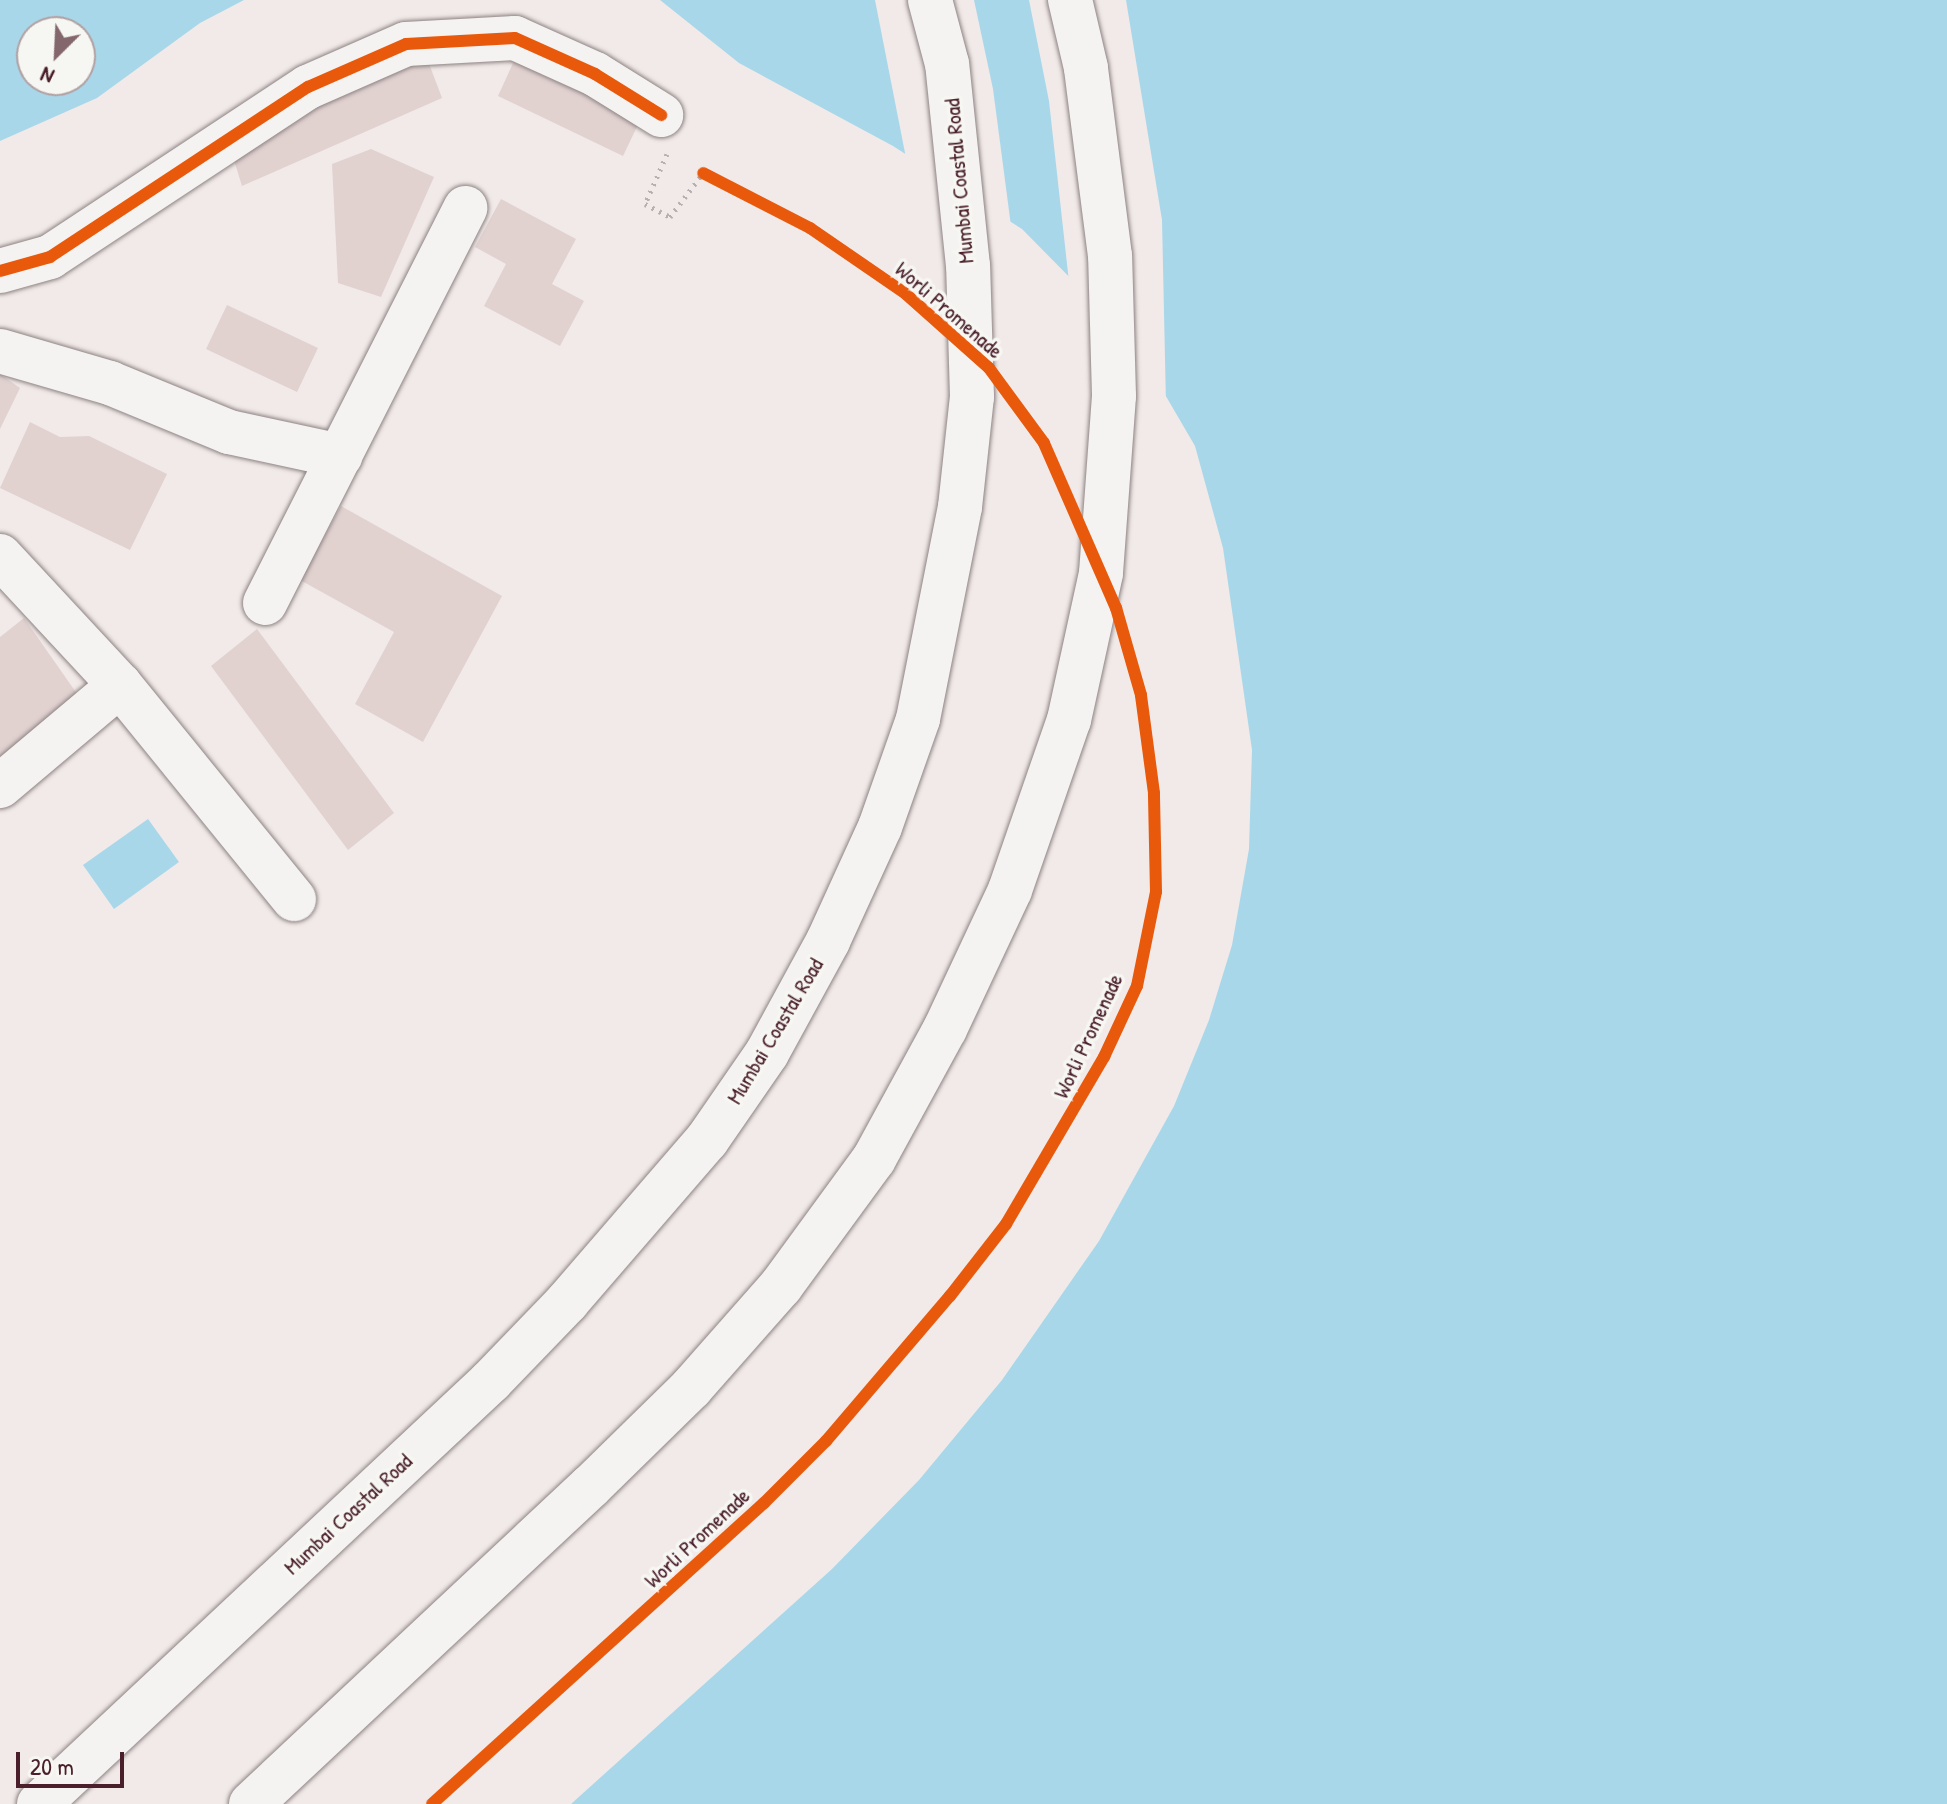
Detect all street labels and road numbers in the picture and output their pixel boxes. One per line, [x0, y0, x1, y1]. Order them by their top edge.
street label: Mumbai Coastal Road [939, 97, 979, 265]
street label: Worli Promenade [890, 256, 1008, 364]
street label: Mumbai Coastal Road [721, 953, 829, 1109]
street label: Worli Promenade [1048, 970, 1128, 1102]
street label: Mumbai Coastal Road [278, 1448, 418, 1580]
street label: Worli Promenade [639, 1483, 755, 1593]

